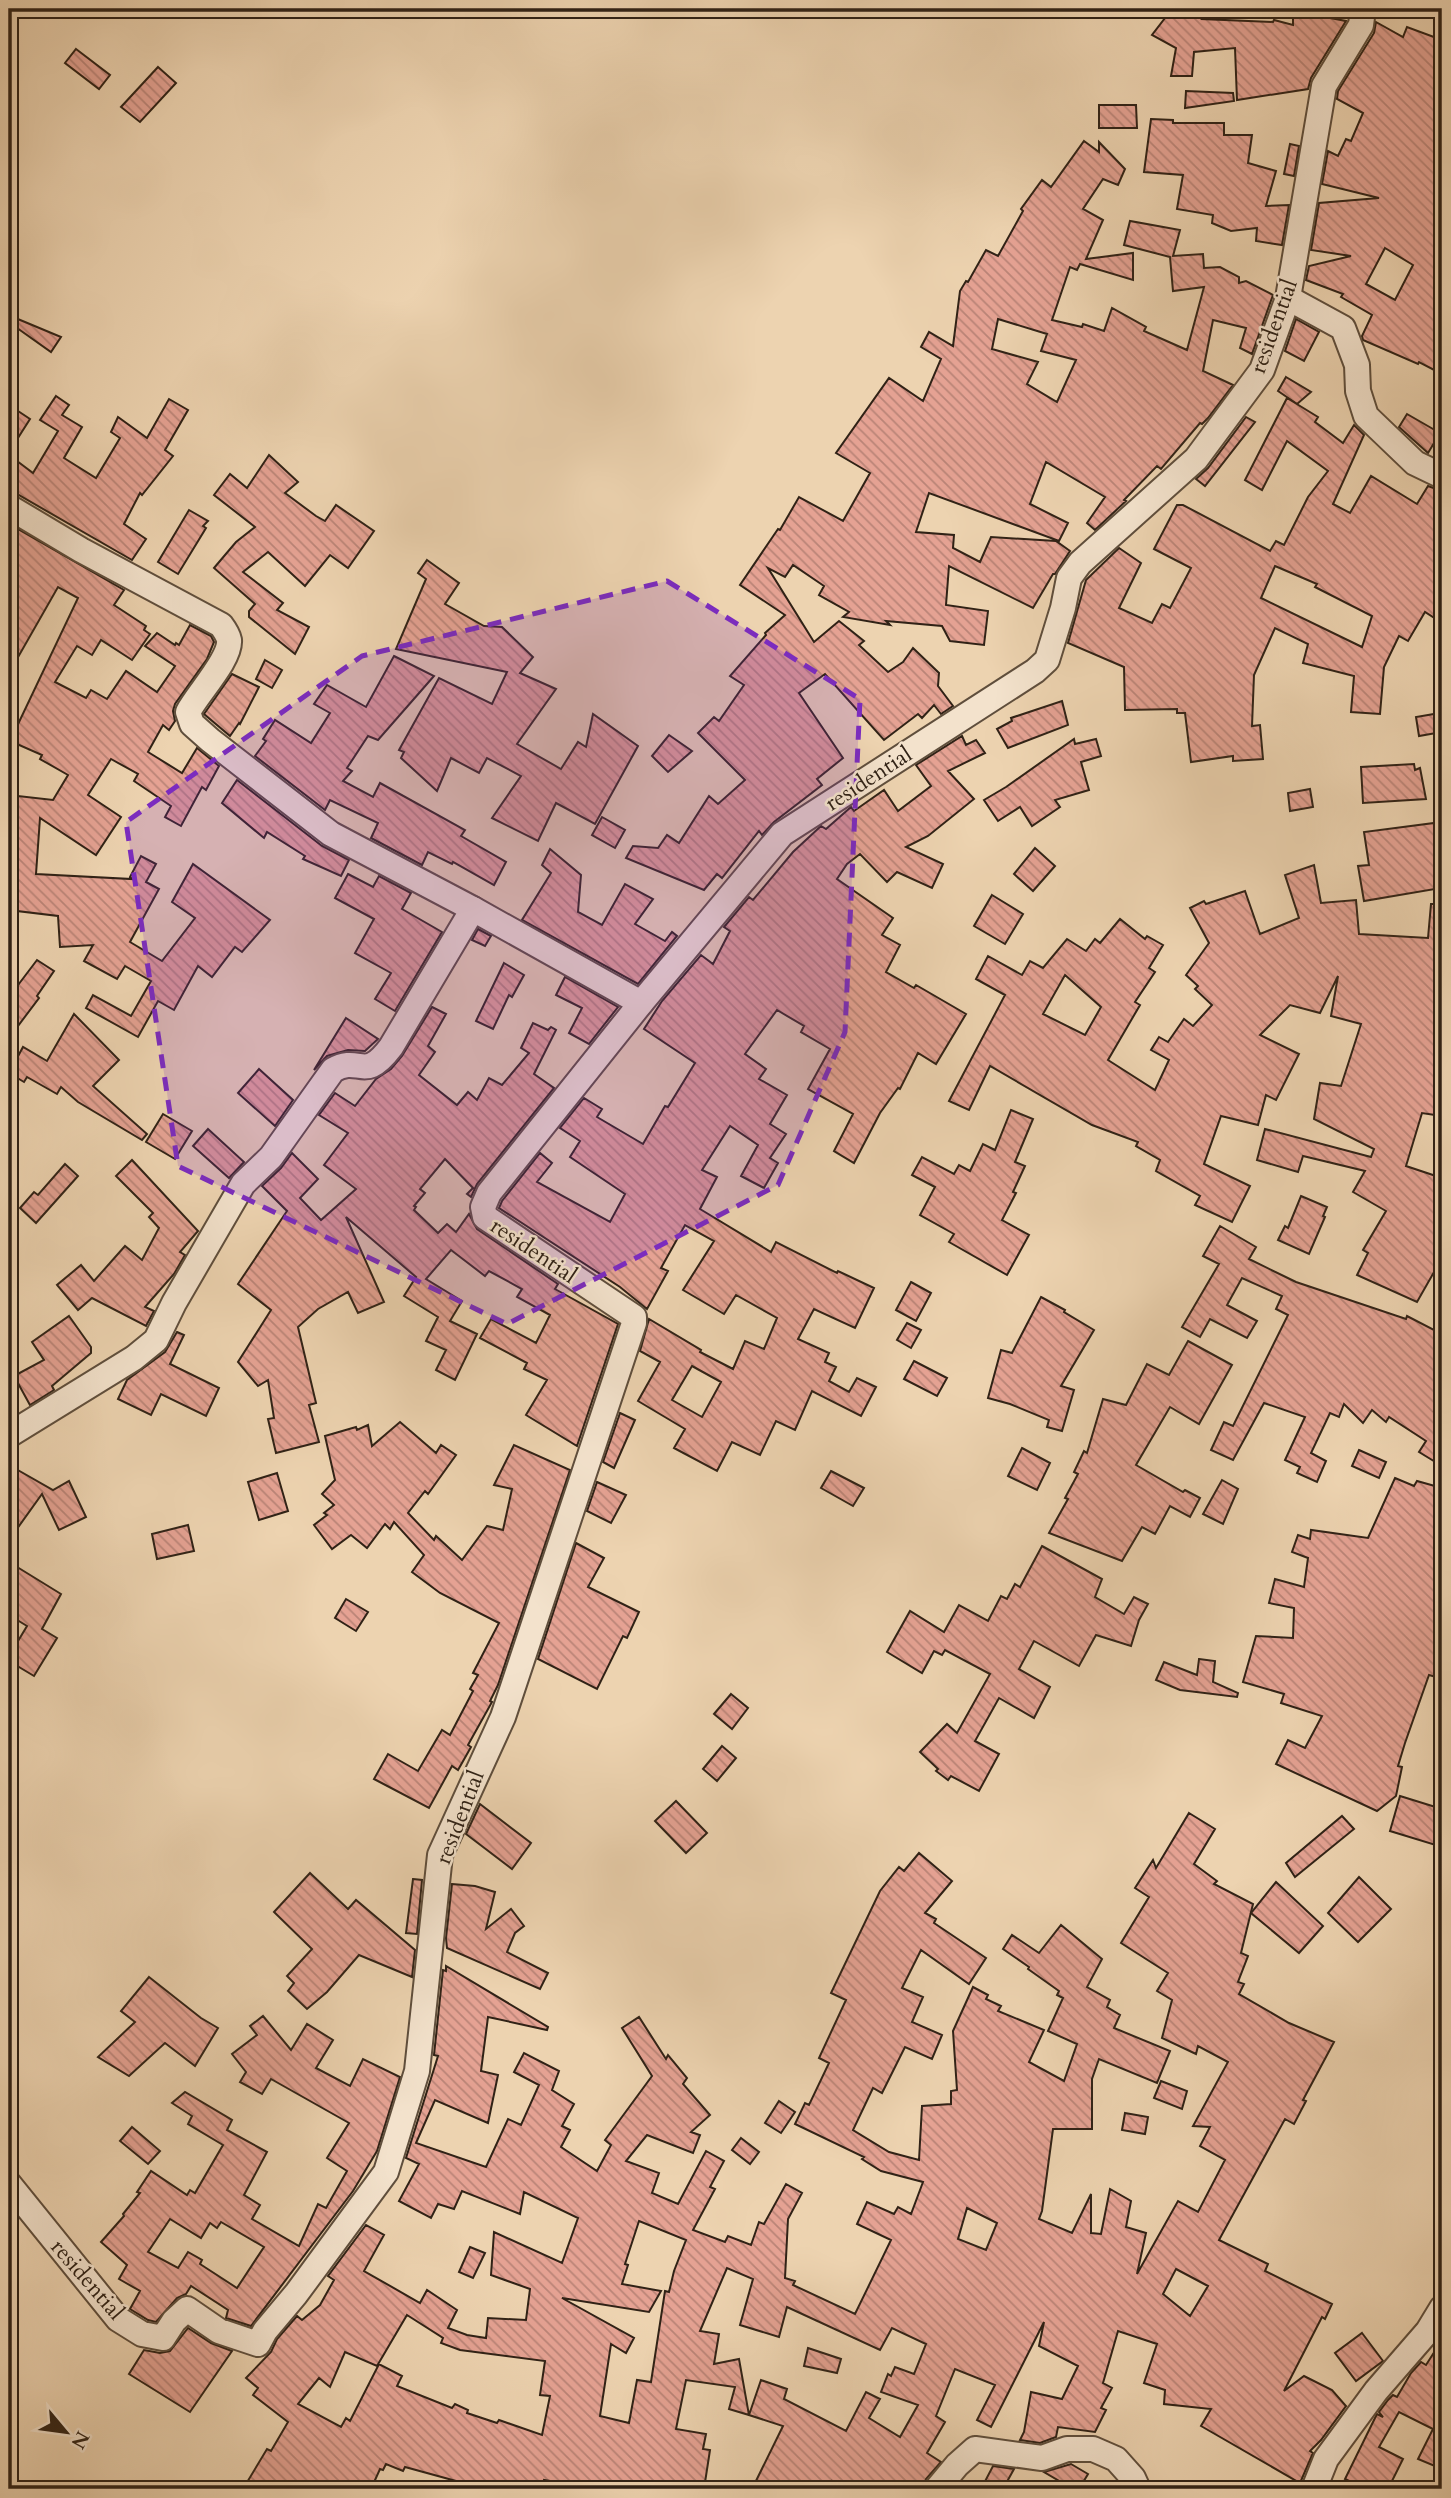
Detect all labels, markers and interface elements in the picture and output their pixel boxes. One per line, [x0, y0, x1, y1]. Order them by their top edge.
street label: residential [1242, 275, 1305, 378]
street label: residential [819, 739, 918, 818]
street label: residential [484, 1210, 583, 1291]
street label: residential [427, 1766, 492, 1869]
street label: residential [44, 2232, 132, 2327]
north arrow [32, 2396, 102, 2466]
text: N [64, 2426, 95, 2454]

